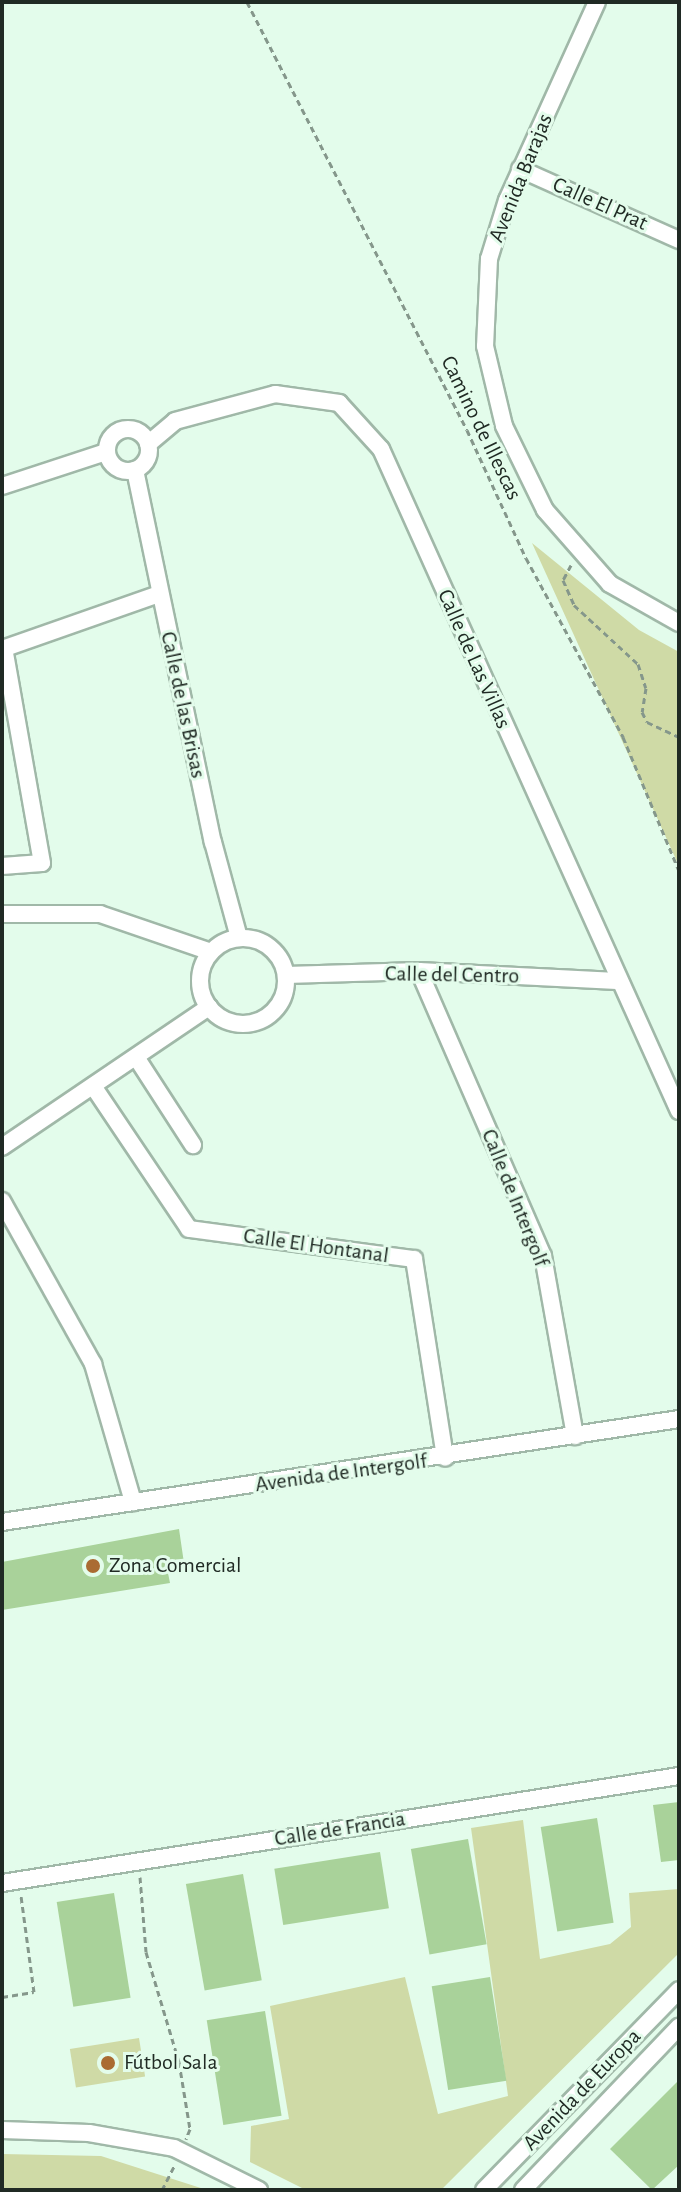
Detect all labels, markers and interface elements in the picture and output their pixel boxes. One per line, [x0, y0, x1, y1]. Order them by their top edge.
street label: Avenida Barajas [483, 110, 559, 246]
street label: Calle El Prat [548, 171, 652, 237]
street label: Camino de Illescas [435, 352, 527, 504]
street label: Calle de Las Villas [432, 585, 516, 733]
street label: Calle de las Brisas [155, 629, 211, 781]
street label: Calle del Centro [385, 961, 519, 989]
street label: Calle de Intergolf [475, 1125, 555, 1271]
street label: Calle El Hontanal [242, 1223, 390, 1269]
street label: Avenida de Intergolf [253, 1448, 429, 1498]
place label: Zona Comercial [109, 1553, 242, 1579]
marker: Zona Comercial [84, 1557, 102, 1575]
street label: Calle de Francia [273, 1806, 407, 1852]
street label: Avenida de Europa [517, 2024, 647, 2156]
place label: Fútbol Sala [124, 2050, 218, 2076]
marker: Fútbol Sala [99, 2054, 117, 2072]

